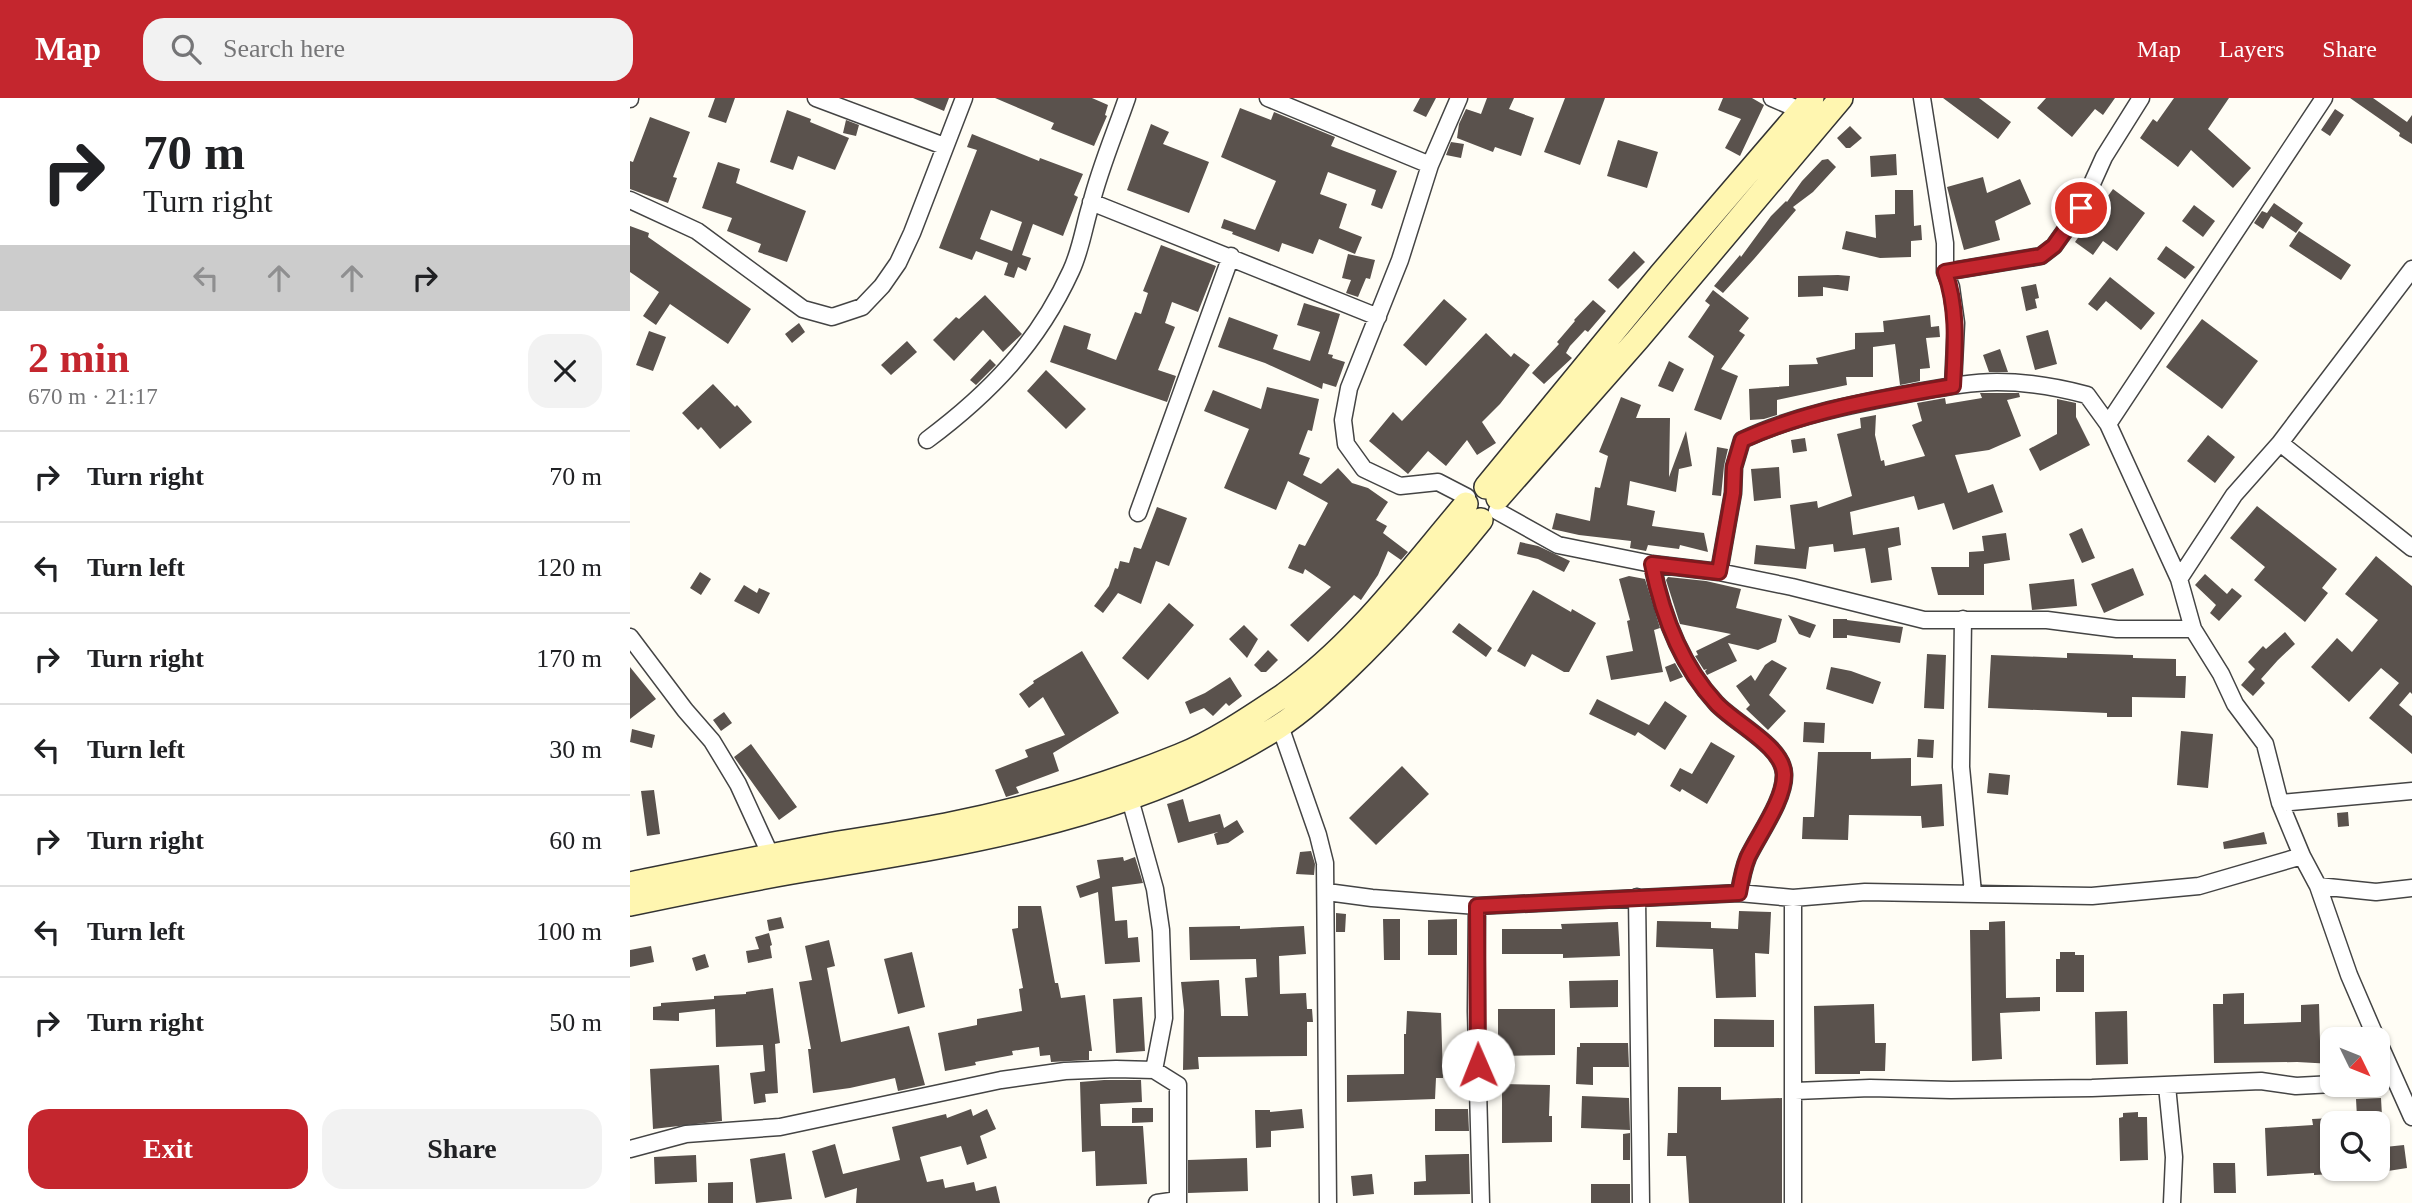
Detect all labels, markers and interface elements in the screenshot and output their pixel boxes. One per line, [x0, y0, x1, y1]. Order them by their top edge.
search box [143, 18, 633, 81]
icon: search [167, 30, 205, 68]
text: Map [35, 31, 101, 67]
text: Search here [223, 34, 345, 63]
text: Map [2137, 36, 2181, 62]
text: Layers [2219, 36, 2284, 62]
text: Share [2322, 36, 2377, 62]
text: 70 m [143, 125, 245, 180]
icon: right [28, 126, 119, 217]
pin [2051, 178, 2111, 238]
text: Turn right [143, 183, 273, 219]
icon: arrive [2062, 189, 2100, 227]
icon: left [187, 259, 225, 297]
icon: ahead [260, 259, 298, 297]
icon: ahead [333, 259, 371, 297]
icon: right [406, 259, 444, 297]
button: close [528, 334, 602, 408]
text: 2 min [28, 335, 130, 381]
text: 670 m · 21:17 [28, 384, 158, 409]
icon: right [28, 458, 66, 496]
text: Turn right [87, 462, 204, 491]
text: 70 m [549, 462, 602, 491]
icon: left [28, 549, 66, 587]
text: Turn left [87, 553, 185, 582]
text: 120 m [536, 553, 602, 582]
icon: right [28, 640, 66, 678]
text: Turn right [87, 644, 204, 673]
text: 170 m [536, 644, 602, 673]
icon: left [28, 731, 66, 769]
text: Turn left [87, 735, 185, 764]
text: 30 m [549, 735, 602, 764]
icon: right [28, 822, 66, 860]
text: Turn right [87, 826, 204, 855]
text: 60 m [549, 826, 602, 855]
icon: left [28, 913, 66, 951]
text: Turn left [87, 917, 185, 946]
text: 100 m [536, 917, 602, 946]
icon: right [28, 1004, 66, 1042]
text: Turn right [87, 1008, 204, 1037]
text: 50 m [549, 1008, 602, 1037]
north arrow [2320, 1027, 2390, 1097]
map controls [2320, 1027, 2390, 1181]
position arrow [1441, 1028, 1515, 1102]
button: Exit [28, 1109, 308, 1189]
button: Share [322, 1109, 602, 1189]
button: search [2320, 1111, 2390, 1181]

